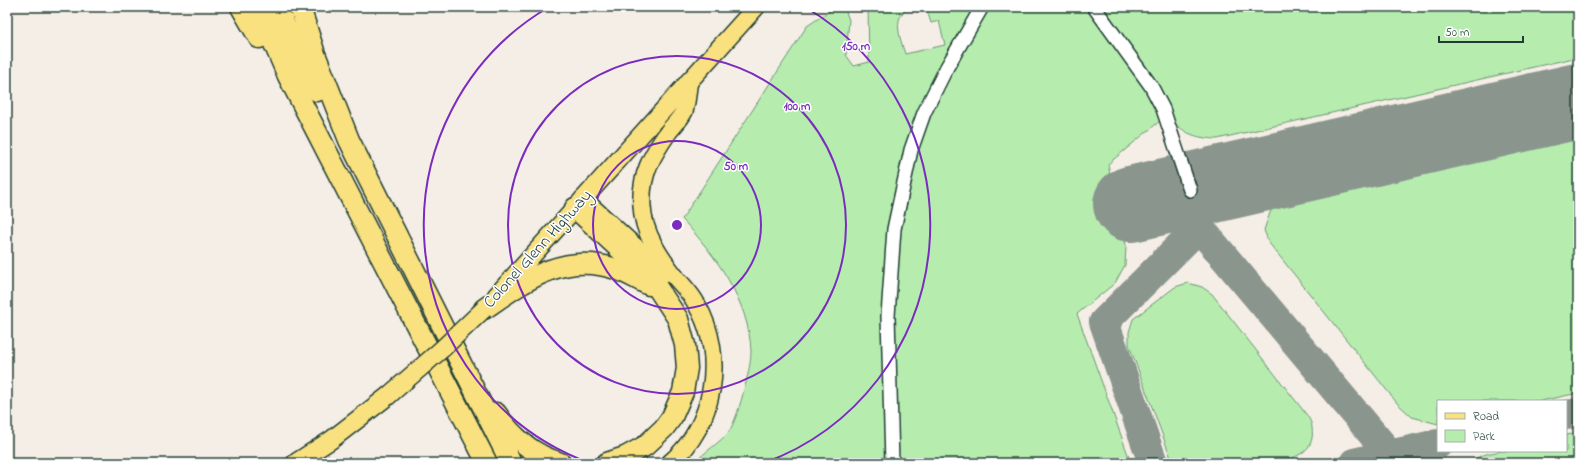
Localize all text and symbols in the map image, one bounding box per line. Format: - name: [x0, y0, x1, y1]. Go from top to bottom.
- scale bar: [1439, 18, 1523, 44]
- text: 50 m: [1445, 24, 1469, 42]
- text: 150 m: [842, 38, 871, 56]
- text: 100 m: [784, 98, 811, 116]
- text: 50 m: [724, 158, 749, 176]
- street label: Colonel Glenn Highway: [478, 184, 600, 315]
- centre of rings: [670, 218, 684, 232]
- legend: [1437, 400, 1567, 452]
- text: Road: [1473, 408, 1499, 426]
- text: Park: [1473, 428, 1495, 446]

